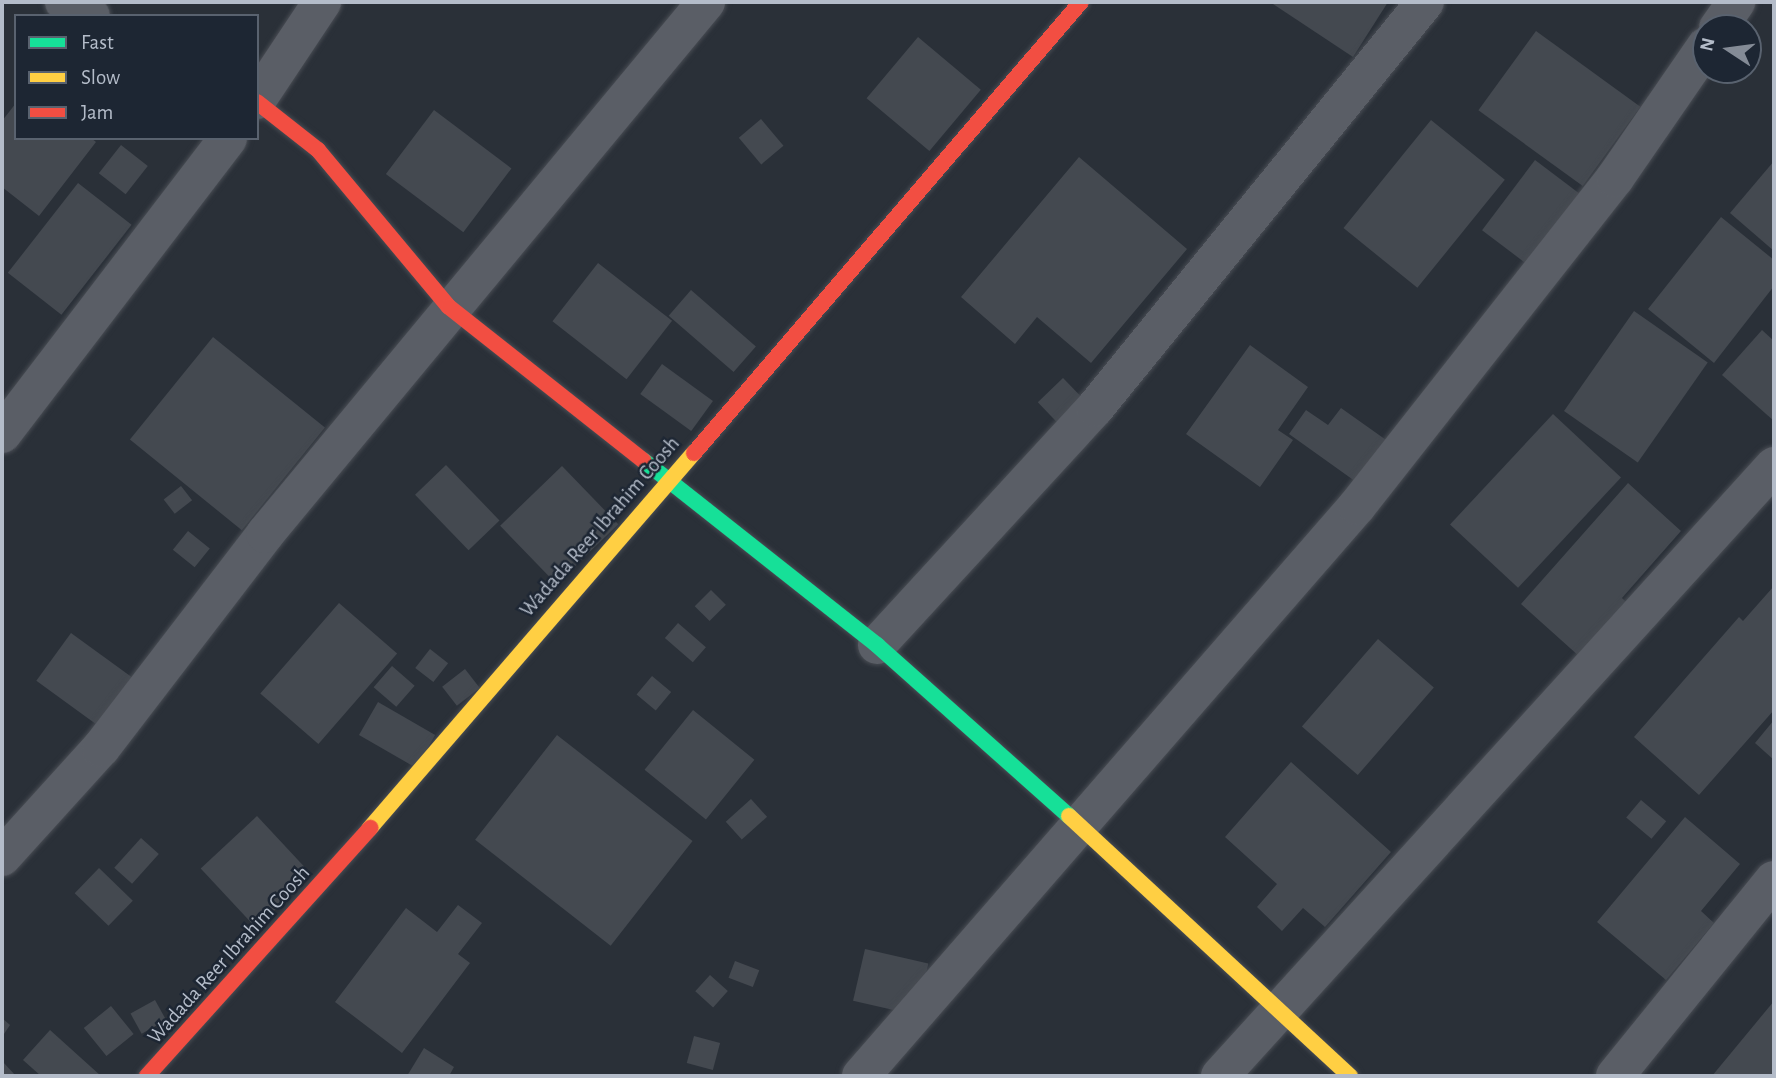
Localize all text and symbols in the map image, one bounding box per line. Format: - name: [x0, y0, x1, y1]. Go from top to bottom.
- legend: [14, 14, 259, 140]
- north arrow: [1692, 14, 1762, 84]
- text: Fast: [81, 32, 114, 53]
- text: N: [1697, 36, 1719, 53]
- text: Slow: [81, 67, 120, 88]
- text: Jam: [81, 102, 113, 123]
- street label: Wadada Reer Ibrahim Coosh: [515, 432, 685, 622]
- street label: Wadada Reer Ibrahim Coosh: [142, 861, 316, 1049]

